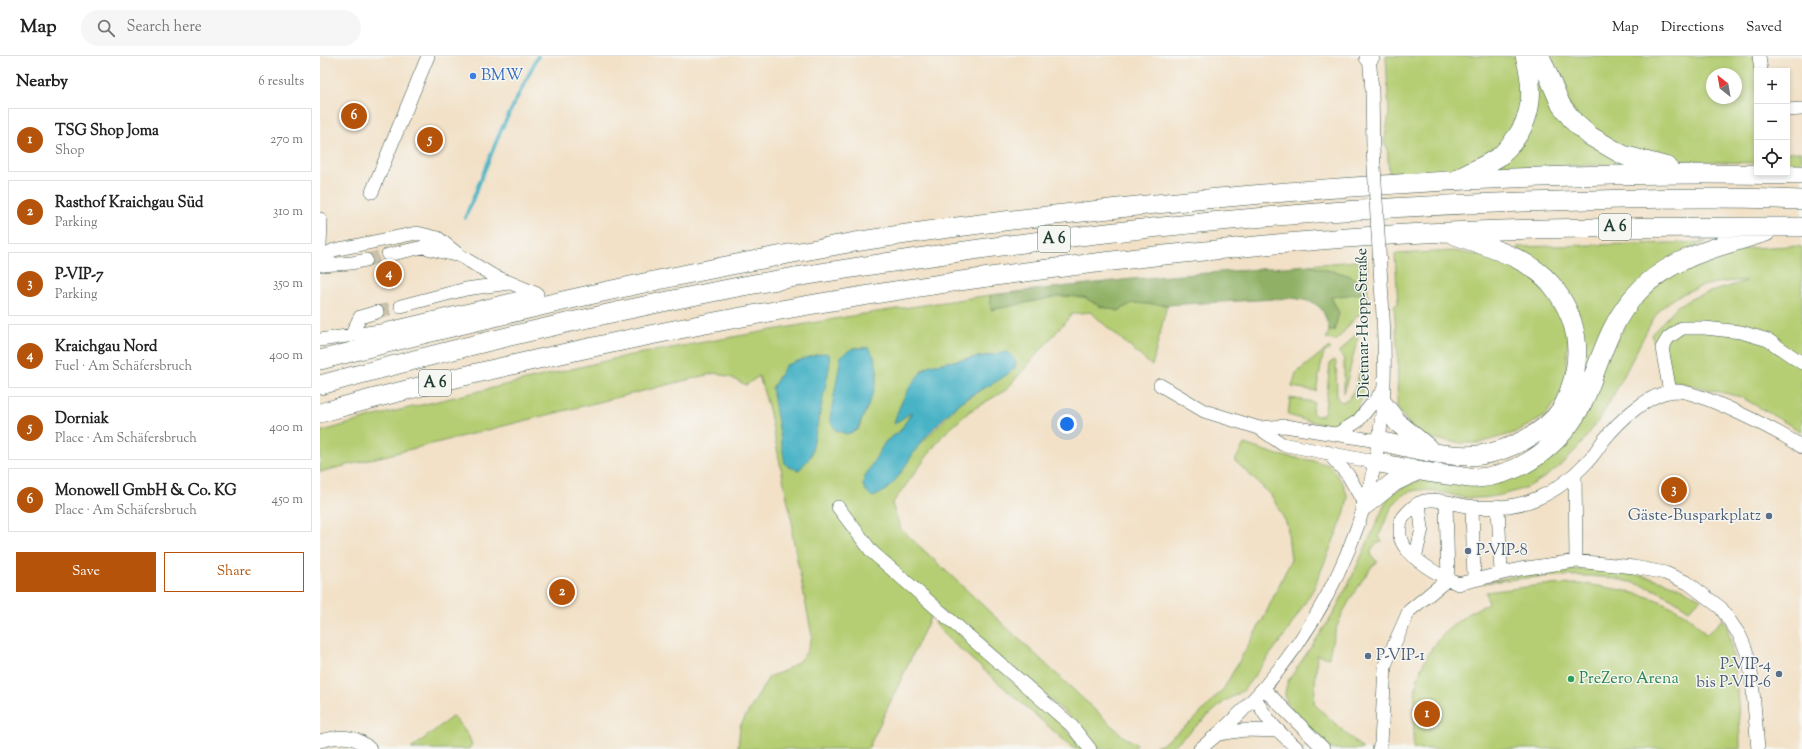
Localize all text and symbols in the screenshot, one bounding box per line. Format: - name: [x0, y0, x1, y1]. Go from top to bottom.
- search box: [81, 10, 361, 46]
- text: Map: [20, 14, 57, 41]
- icon: search: [95, 17, 117, 39]
- text: Search here: [127, 17, 202, 38]
- text: Map: [1612, 18, 1639, 38]
- text: Directions: [1661, 18, 1724, 38]
- text: Saved: [1746, 18, 1782, 38]
- place label: BMW: [481, 65, 524, 88]
- north arrow: [1706, 68, 1742, 104]
- map controls: [1754, 68, 1790, 176]
- button: +: [1754, 68, 1790, 104]
- text: Nearby: [16, 70, 68, 94]
- marker: BMW: [468, 71, 478, 81]
- text: 6 results: [258, 73, 304, 91]
- pin: 6: [341, 101, 367, 131]
- button: −: [1754, 104, 1790, 140]
- text: TSG Shop Joma: [55, 121, 159, 142]
- pin: 5: [417, 125, 443, 155]
- text: 1: [28, 131, 32, 149]
- text: 270 m: [270, 131, 303, 149]
- button: locate: [1754, 140, 1790, 176]
- text: Shop: [55, 142, 84, 160]
- text: Rasthof Kraichgau Süd: [55, 193, 204, 214]
- text: 2: [27, 203, 33, 221]
- text: 310 m: [273, 203, 303, 221]
- text: Parking: [55, 214, 97, 232]
- road number: A 6: [1599, 214, 1631, 240]
- road number: A 6: [1038, 226, 1070, 252]
- street label: Dietmar-Hopp-Straße: [1351, 248, 1377, 398]
- pin: 4: [376, 259, 402, 289]
- text: P-VIP-7: [55, 265, 104, 286]
- text: 3: [27, 275, 33, 293]
- text: 350 m: [273, 275, 303, 293]
- text: Parking: [55, 286, 97, 304]
- text: Kraichgau Nord: [55, 337, 158, 358]
- text: 4: [27, 347, 33, 365]
- text: 400 m: [269, 347, 303, 365]
- text: Fuel · Am Schäfersbruch: [55, 358, 192, 376]
- road number: A 6: [419, 370, 451, 396]
- text: Dorniak: [55, 409, 109, 430]
- your location: [1057, 414, 1077, 434]
- text: 5: [28, 419, 32, 437]
- text: 400 m: [269, 419, 303, 437]
- text: Place · Am Schäfersbruch: [55, 430, 197, 448]
- pin: 3: [1661, 475, 1687, 505]
- text: Monowell GmbH & Co. KG: [55, 481, 237, 502]
- text: 6: [27, 491, 33, 509]
- text: 450 m: [272, 491, 303, 509]
- text: Place · Am Schäfersbruch: [55, 502, 197, 520]
- place label: Gäste-Busparkplatz: [1628, 505, 1761, 528]
- marker: Gäste-Busparkplatz: [1764, 511, 1774, 521]
- place label: P-VIP-8: [1476, 540, 1528, 563]
- marker: P-VIP-8: [1463, 546, 1473, 556]
- button: Save: [16, 552, 156, 592]
- button: Share: [164, 552, 304, 592]
- pin: 2: [549, 577, 575, 607]
- place label: P-VIP-1: [1376, 645, 1426, 668]
- marker: P-VIP-1: [1363, 651, 1373, 661]
- place label: P-VIP-4 bis P-VIP-6: [1696, 654, 1771, 695]
- place label: PreZero Arena: [1579, 668, 1679, 691]
- marker: P-VIP-4 bis P-VIP-6: [1774, 669, 1784, 679]
- marker: PreZero Arena: [1566, 674, 1576, 684]
- pin: 1: [1414, 699, 1440, 729]

